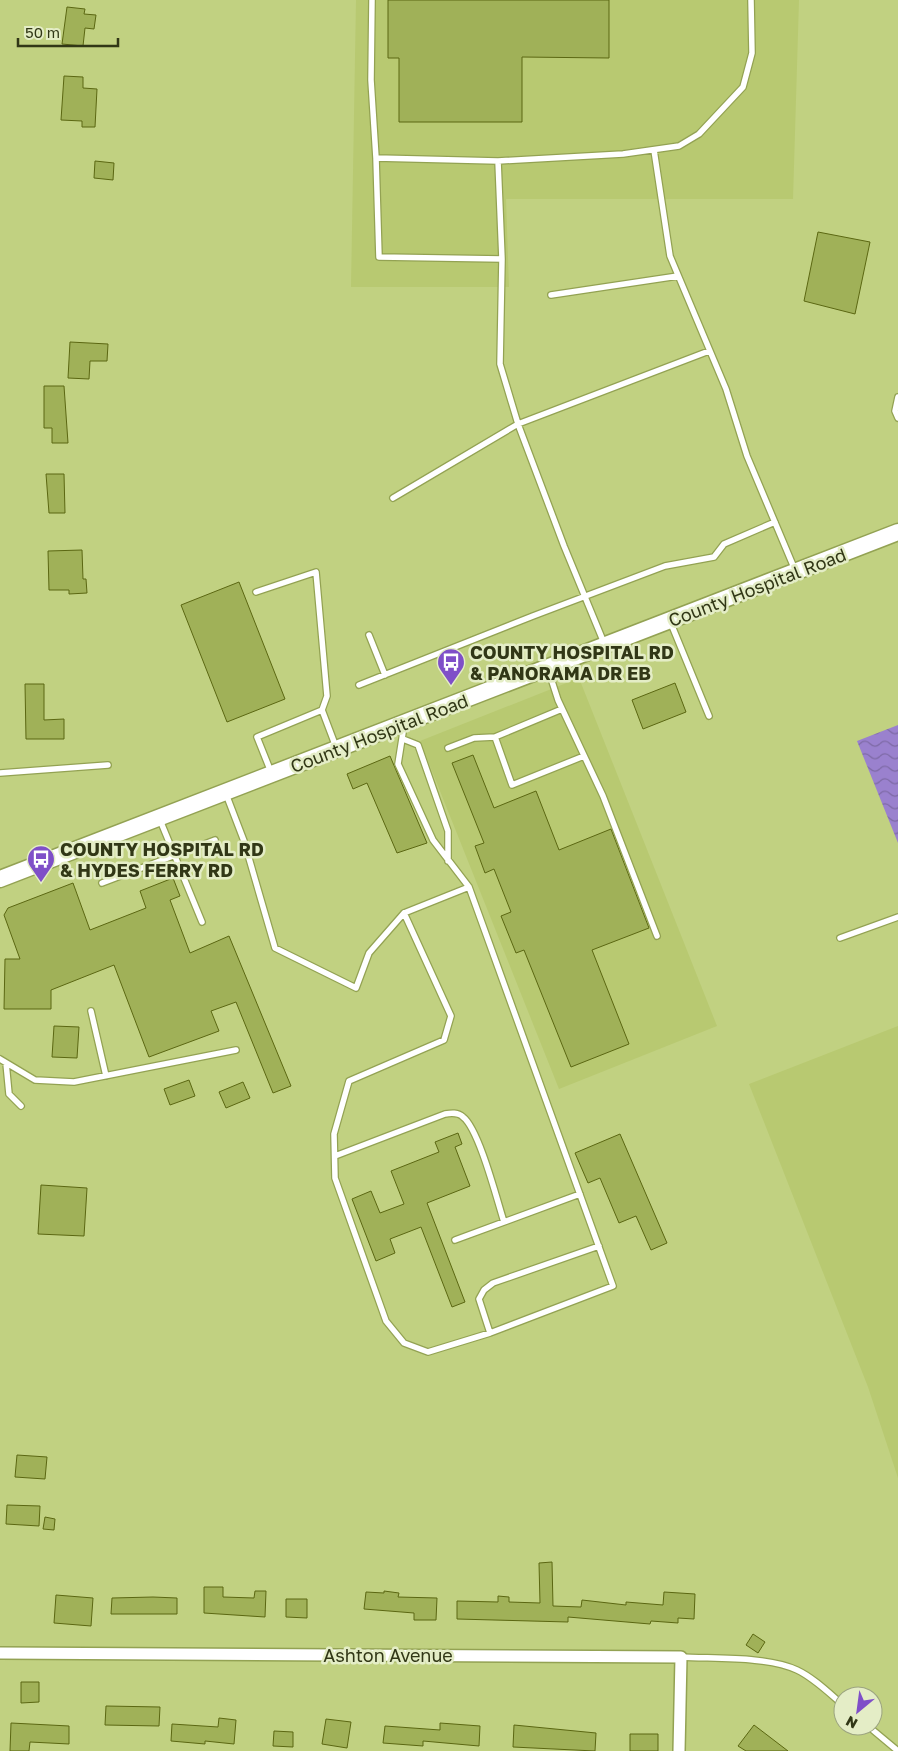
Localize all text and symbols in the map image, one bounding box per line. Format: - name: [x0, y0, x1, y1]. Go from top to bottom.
- scale bar: [18, 15, 118, 47]
- text: 50 m: [25, 23, 60, 41]
- street label: County Hospital Road: [665, 543, 849, 631]
- place label: COUNTY HOSPITAL RD & PANORAMA DR EB: [470, 641, 674, 684]
- bus stop icon: COUNTY HOSPITAL RD & PANORAMA DR EB: [436, 647, 466, 686]
- street label: County Hospital Road: [287, 689, 471, 777]
- place label: COUNTY HOSPITAL RD & HYDES FERRY RD: [60, 838, 264, 881]
- bus stop icon: COUNTY HOSPITAL RD & HYDES FERRY RD: [26, 844, 56, 883]
- street label: Ashton Avenue: [323, 1644, 453, 1666]
- north arrow: [833, 1686, 883, 1736]
- text: N: [843, 1713, 860, 1733]

